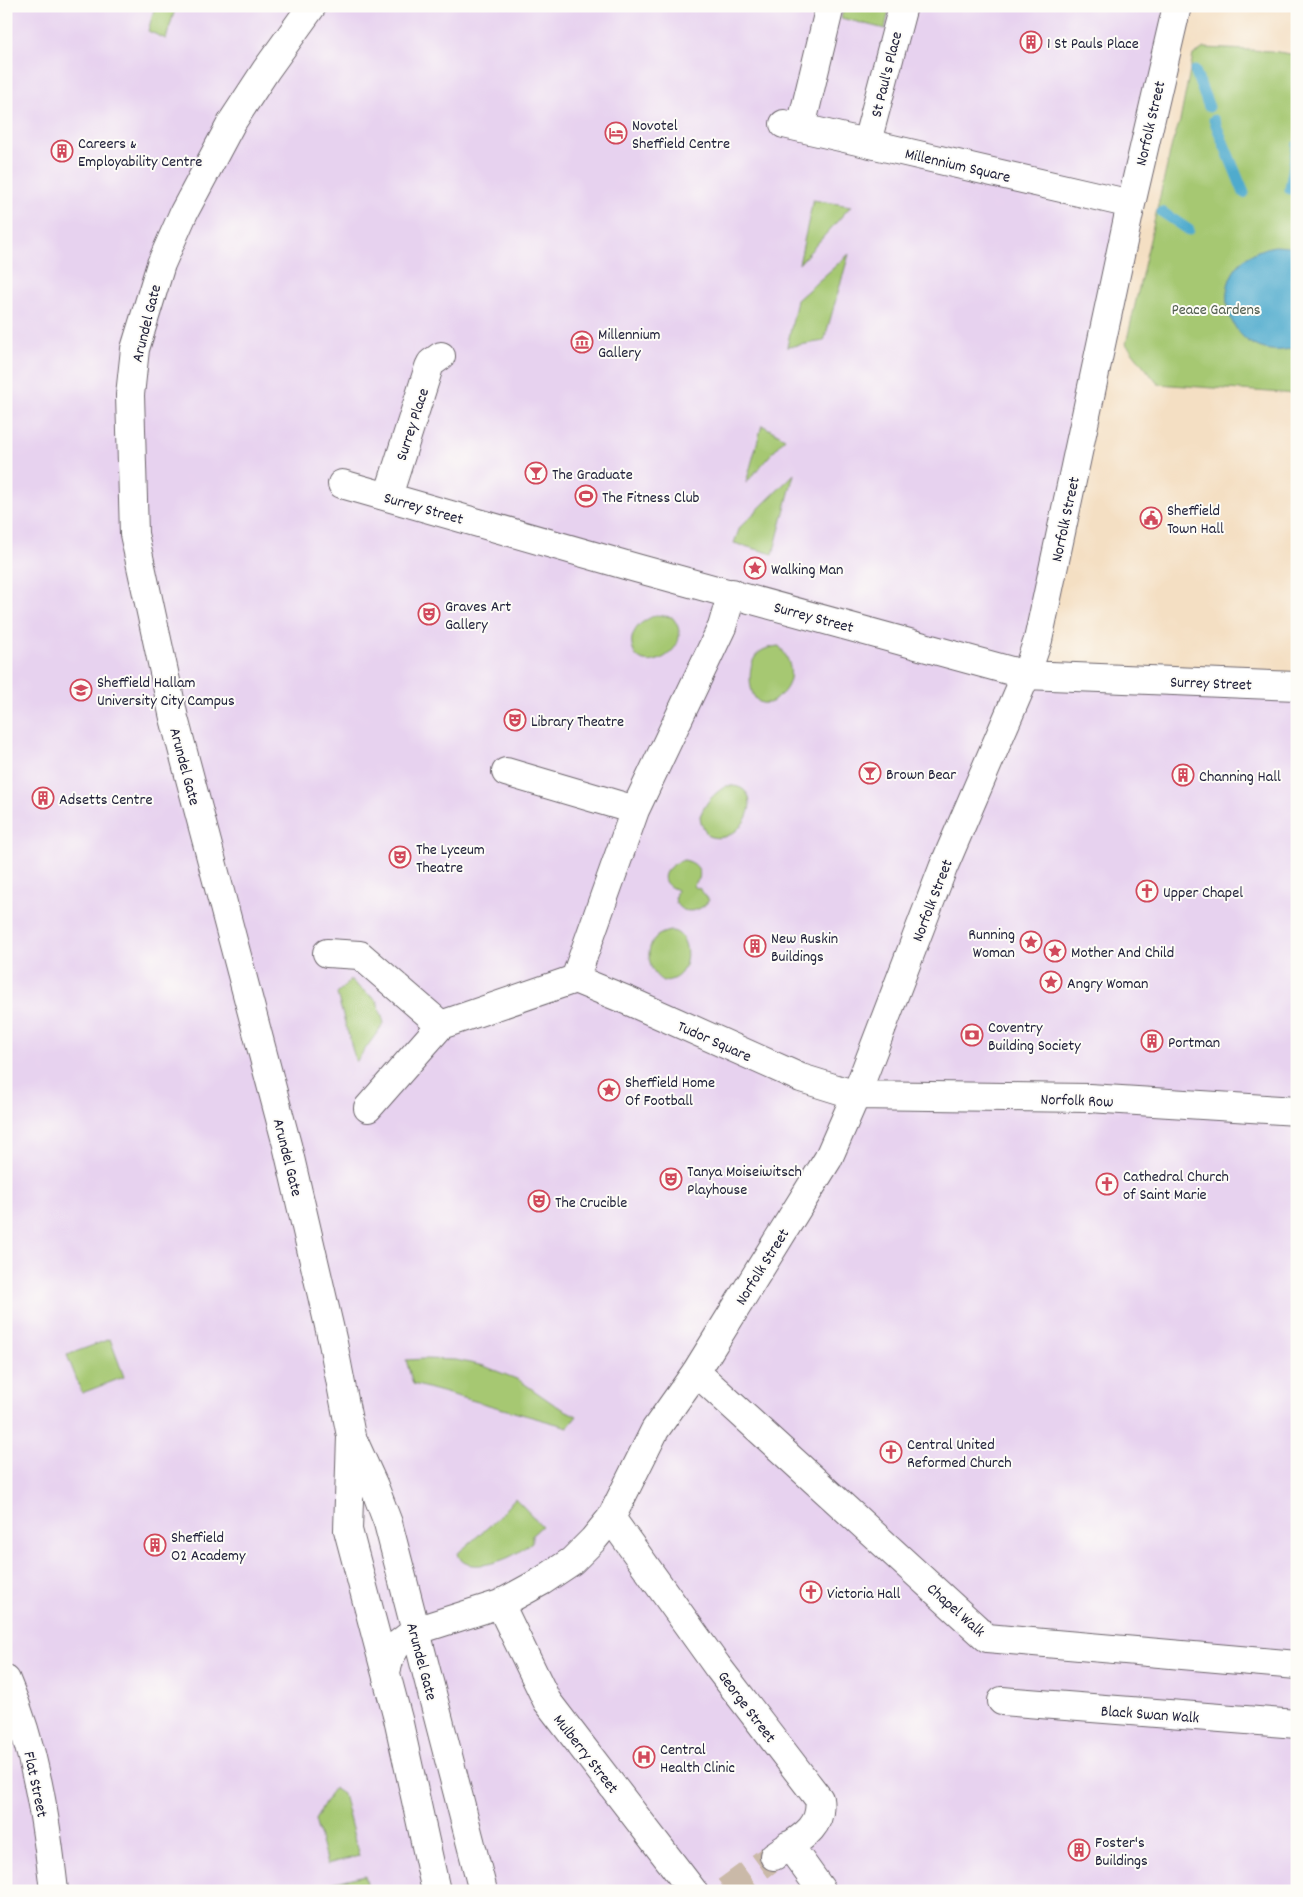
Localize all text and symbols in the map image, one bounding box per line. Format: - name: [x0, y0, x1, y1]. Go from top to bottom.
- street label: St Paul's Place: [866, 29, 909, 120]
- building icon: 1 St Pauls Place: [1019, 30, 1043, 54]
- place label: 1 St Pauls Place: [1047, 33, 1139, 56]
- street label: Norfolk Street: [1130, 79, 1172, 168]
- place label: Novotel Sheffield Centre: [632, 115, 730, 156]
- hotel icon: Novotel Sheffield Centre: [604, 121, 628, 145]
- place label: Careers & Employability Centre: [78, 133, 202, 174]
- building icon: Careers & Employability Centre: [50, 139, 74, 163]
- street label: Millennium Square: [902, 143, 1013, 190]
- street label: Arundel Gate: [127, 282, 168, 365]
- park label: Peace Gardens: [1171, 299, 1261, 322]
- place label: Millennium Gallery: [598, 324, 661, 365]
- museum icon: Millennium Gallery: [570, 330, 594, 354]
- street label: Surrey Place: [391, 386, 436, 464]
- bar icon: The Graduate: [524, 461, 548, 485]
- place label: The Graduate: [552, 464, 633, 487]
- street label: Norfolk Street: [1046, 475, 1087, 564]
- sports icon: The Fitness Club: [574, 484, 598, 508]
- street label: Surrey Street: [381, 487, 466, 532]
- place label: The Fitness Club: [602, 487, 700, 510]
- place label: Sheffield Town Hall: [1167, 500, 1224, 541]
- public building icon: Sheffield Town Hall: [1139, 506, 1163, 530]
- place icon: Walking Man: [743, 556, 767, 580]
- place label: Walking Man: [771, 559, 843, 582]
- place label: Graves Art Gallery: [445, 596, 511, 637]
- street label: Surrey Street: [771, 597, 856, 640]
- theatre icon: Graves Art Gallery: [417, 602, 441, 626]
- place label: Sheffield Hallam University City Campus: [97, 672, 235, 713]
- street label: Surrey Street: [1170, 672, 1252, 697]
- school or university icon: Sheffield Hallam University City Campus: [69, 678, 93, 702]
- theatre icon: Library Theatre: [503, 708, 527, 732]
- place label: Library Theatre: [531, 711, 624, 734]
- street label: Arundel Gate: [162, 725, 205, 808]
- bar icon: Brown Bear: [858, 761, 882, 785]
- building icon: Channing Hall: [1171, 763, 1195, 787]
- place label: Brown Bear: [886, 764, 956, 787]
- place label: Channing Hall: [1199, 766, 1281, 789]
- building icon: Adsetts Centre: [31, 786, 55, 810]
- place label: Adsetts Centre: [59, 789, 152, 812]
- place label: The Lyceum Theatre: [416, 839, 485, 880]
- theatre icon: The Lyceum Theatre: [388, 845, 412, 869]
- street label: Norfolk Street: [907, 856, 960, 945]
- church icon: Upper Chapel: [1135, 879, 1159, 903]
- place label: Upper Chapel: [1163, 882, 1243, 905]
- place label: Running Woman: [968, 924, 1015, 965]
- place label: New Ruskin Buildings: [771, 928, 838, 969]
- place icon: Running Woman: [1019, 930, 1043, 954]
- building icon: New Ruskin Buildings: [743, 934, 767, 958]
- place icon: Mother And Child: [1043, 939, 1067, 963]
- place label: Mother And Child: [1071, 942, 1174, 965]
- place icon: Angry Woman: [1039, 970, 1063, 994]
- place label: Angry Woman: [1067, 973, 1148, 996]
- street label: Tudor Square: [673, 1016, 755, 1069]
- place label: Coventry Building Society: [988, 1017, 1081, 1058]
- bank icon: Coventry Building Society: [960, 1023, 984, 1047]
- building icon: Portman: [1140, 1029, 1164, 1053]
- place label: Portman: [1168, 1032, 1220, 1055]
- place label: Sheffield Home Of Football: [625, 1072, 715, 1113]
- place icon: Sheffield Home Of Football: [597, 1078, 621, 1102]
- street label: Norfolk Row: [1040, 1089, 1114, 1114]
- street label: Arundel Gate: [266, 1116, 307, 1199]
- place label: Tanya Moiseiwitsch Playhouse: [687, 1161, 802, 1202]
- place label: Cathedral Church of Saint Marie: [1123, 1166, 1229, 1207]
- theatre icon: Tanya Moiseiwitsch Playhouse: [659, 1167, 683, 1191]
- church icon: Cathedral Church of Saint Marie: [1095, 1172, 1119, 1196]
- theatre icon: The Crucible: [527, 1189, 551, 1213]
- place label: The Crucible: [555, 1192, 627, 1215]
- street label: Norfolk Street: [730, 1224, 796, 1310]
- place label: Central United Reformed Church: [907, 1434, 1012, 1475]
- church icon: Central United Reformed Church: [879, 1440, 903, 1464]
- place label: Sheffield O2 Academy: [171, 1527, 246, 1568]
- building icon: Sheffield O2 Academy: [143, 1533, 167, 1557]
- street label: Chapel Walk: [921, 1578, 990, 1643]
- church icon: Victoria Hall: [799, 1580, 823, 1604]
- place label: Victoria Hall: [827, 1583, 901, 1606]
- street label: Arundel Gate: [399, 1620, 442, 1703]
- street label: George Street: [711, 1667, 781, 1748]
- street label: Black Swan Walk: [1100, 1701, 1200, 1730]
- street label: Mulberry Street: [547, 1710, 623, 1799]
- place label: Central Health Clinic: [660, 1739, 735, 1780]
- hospital icon: Central Health Clinic: [632, 1745, 656, 1769]
- street label: Flat Street: [16, 1749, 53, 1820]
- place label: Foster's Buildings: [1095, 1832, 1148, 1873]
- building icon: Foster's Buildings: [1067, 1838, 1091, 1862]

